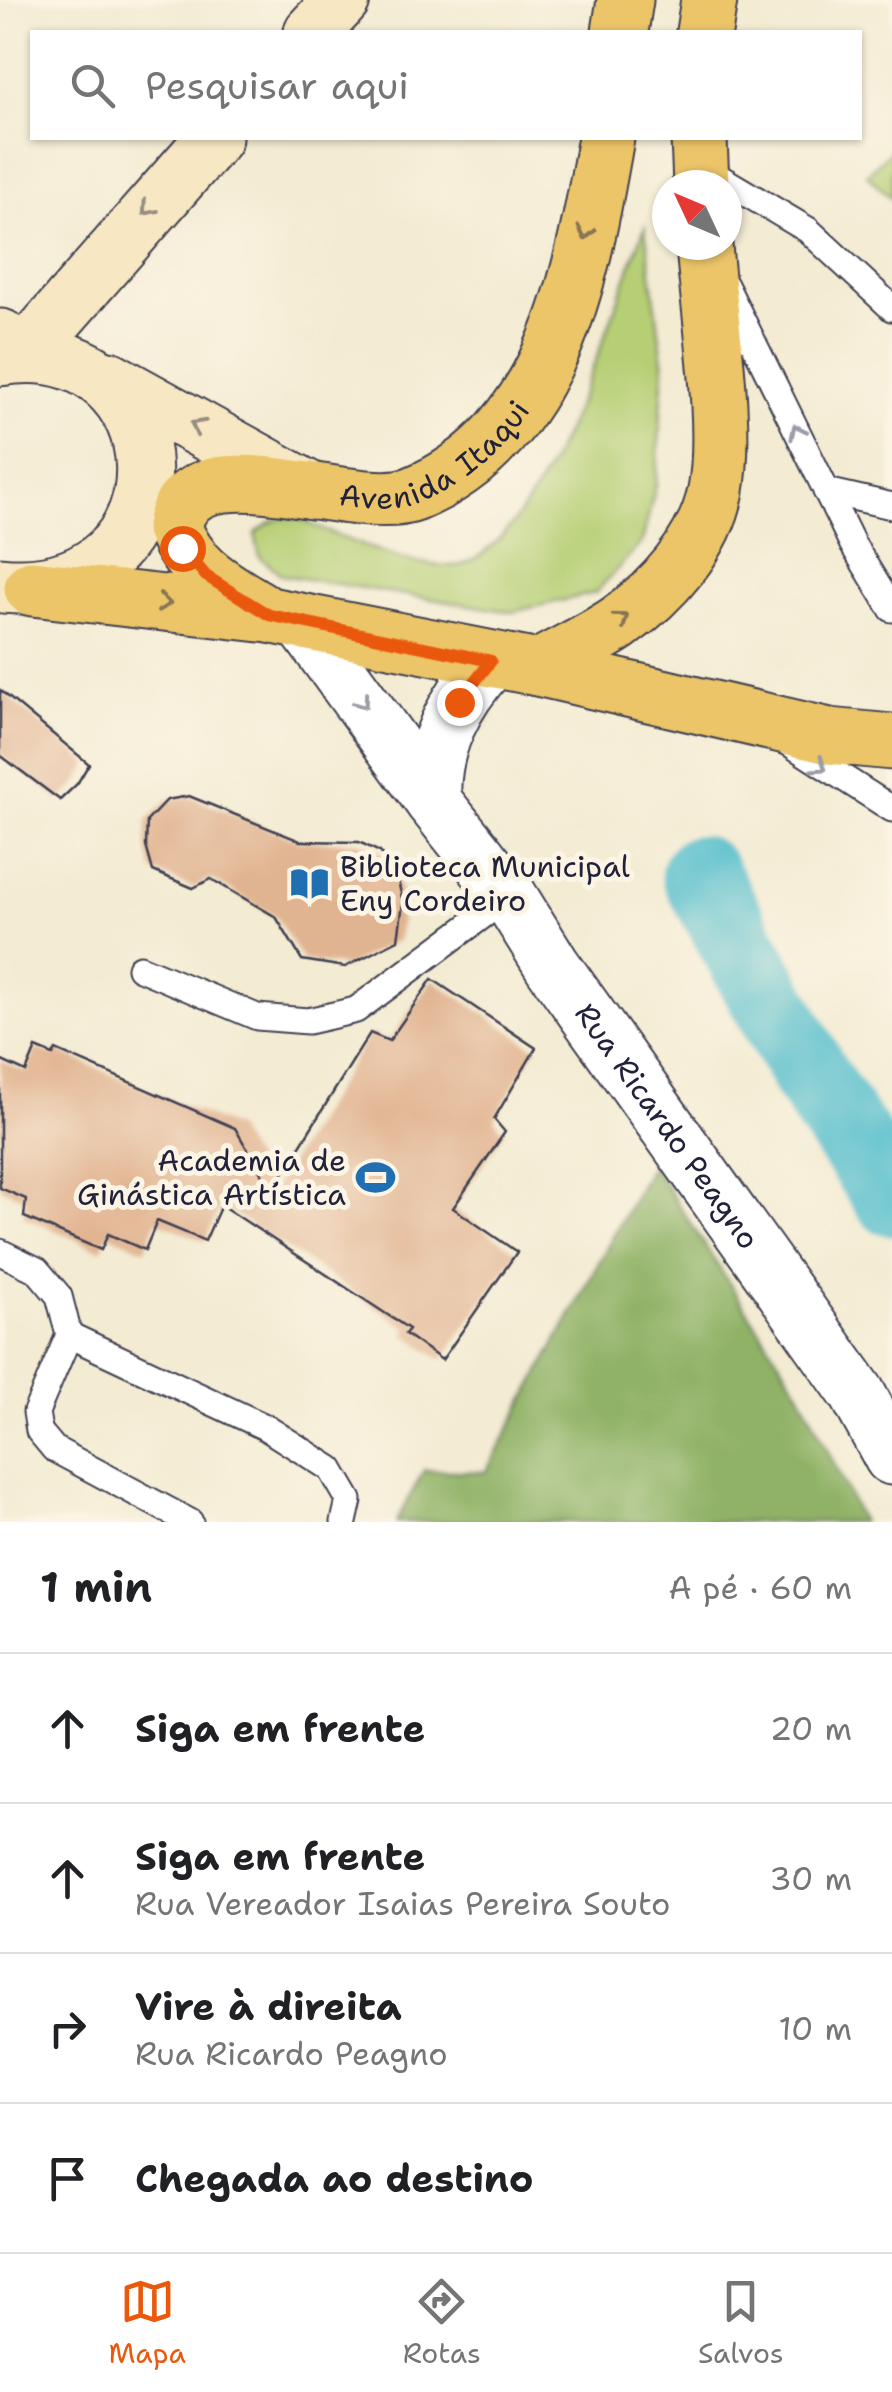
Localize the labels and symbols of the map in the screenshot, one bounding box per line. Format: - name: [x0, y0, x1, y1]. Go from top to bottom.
- north arrow: [652, 170, 742, 260]
- one-way arrow: [142, 198, 160, 216]
- one-way arrow: [577, 224, 598, 241]
- street label: Avenida Itaqui: [337, 392, 539, 519]
- one-way arrow: [189, 419, 207, 439]
- one-way arrow: [789, 423, 809, 441]
- route start: [160, 526, 206, 572]
- one-way arrow: [156, 592, 172, 613]
- one-way arrow: [611, 613, 629, 631]
- route end: [437, 680, 483, 726]
- one-way arrow: [351, 691, 368, 709]
- one-way arrow: [809, 754, 827, 773]
- place label: Biblioteca Municipal Eny Cordeiro: [340, 846, 630, 921]
- library icon: Biblioteca Municipal Eny Cordeiro: [289, 863, 331, 905]
- street label: Rua Ricardo Peagno: [566, 995, 769, 1257]
- place label: Academia de Ginástica Artística: [77, 1140, 346, 1215]
- sports icon: Academia de Ginástica Artística: [355, 1157, 397, 1199]

